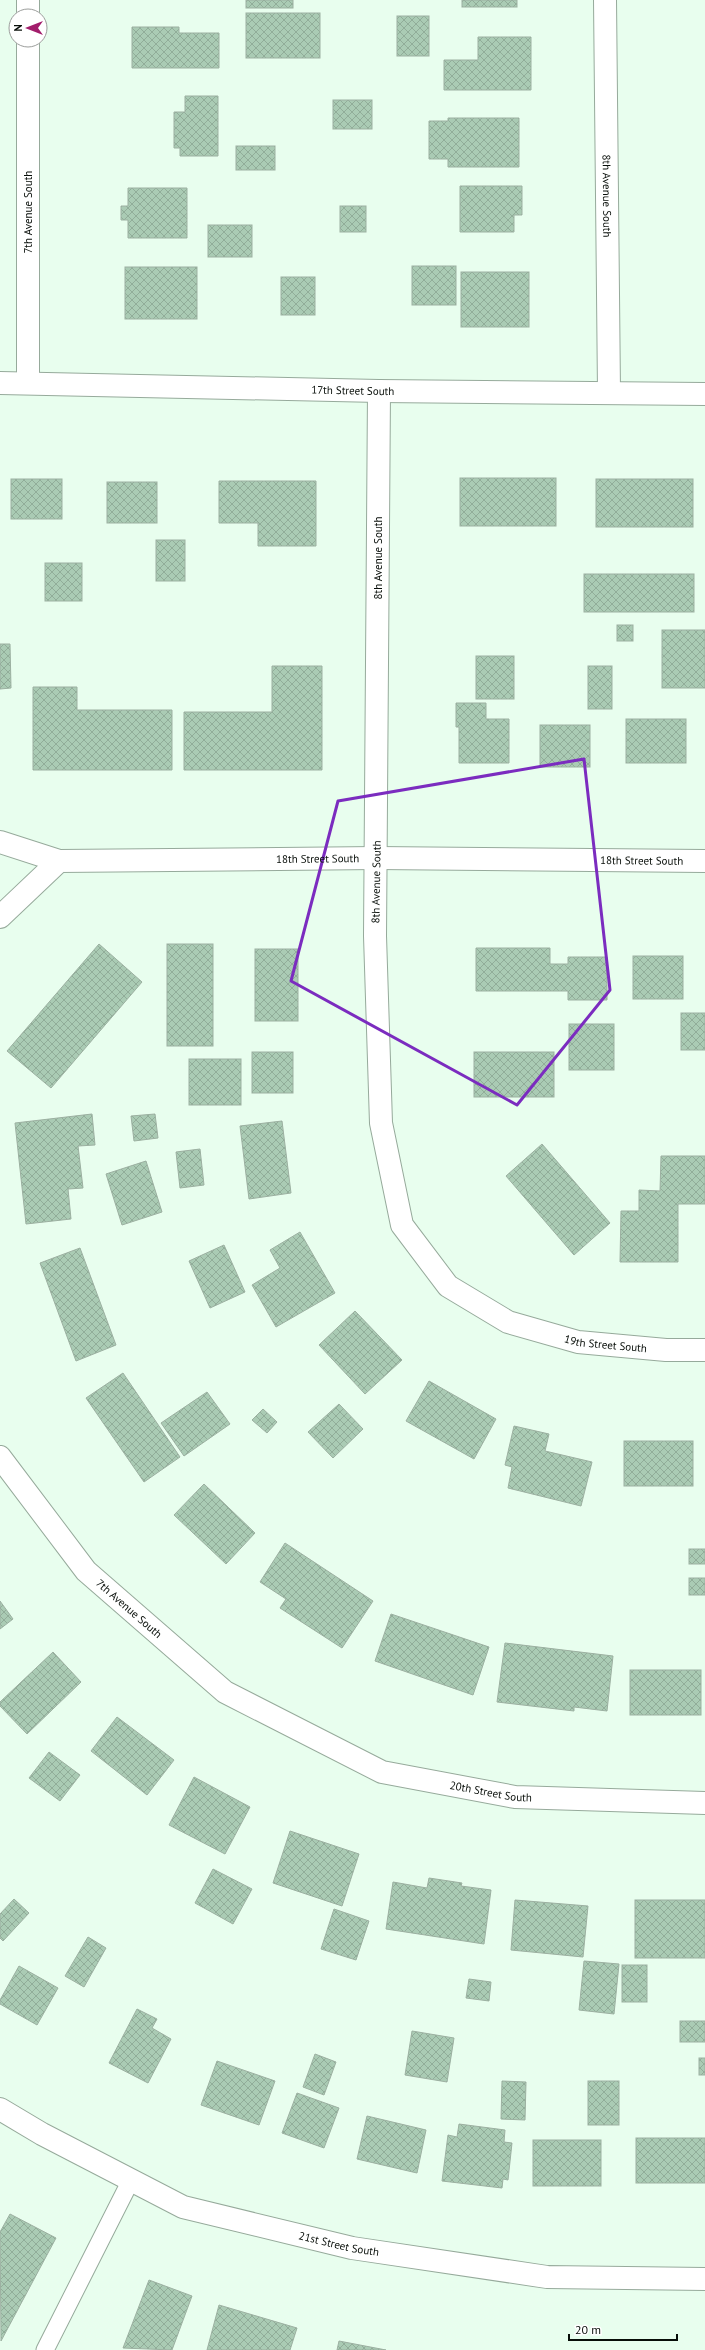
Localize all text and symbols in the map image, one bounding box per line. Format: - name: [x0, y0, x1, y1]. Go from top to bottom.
- north arrow: [8, 8, 48, 48]
- text: N: [11, 24, 25, 32]
- street label: 8th Avenue South: [600, 154, 614, 238]
- street label: 7th Avenue South: [21, 171, 35, 253]
- street label: 17th Street South: [311, 383, 394, 398]
- street label: 8th Avenue South: [371, 516, 385, 600]
- street label: 8th Avenue South: [368, 840, 384, 924]
- street label: 18th Street South: [276, 851, 359, 866]
- street label: 18th Street South: [600, 853, 683, 868]
- street label: 19th Street South: [563, 1331, 648, 1355]
- street label: 7th Avenue South: [93, 1576, 165, 1641]
- street label: 20th Street South: [449, 1778, 532, 1805]
- street label: 21st Street South: [297, 2228, 380, 2259]
- scale bar: [569, 2316, 677, 2342]
- text: 20 m: [575, 2322, 601, 2337]

